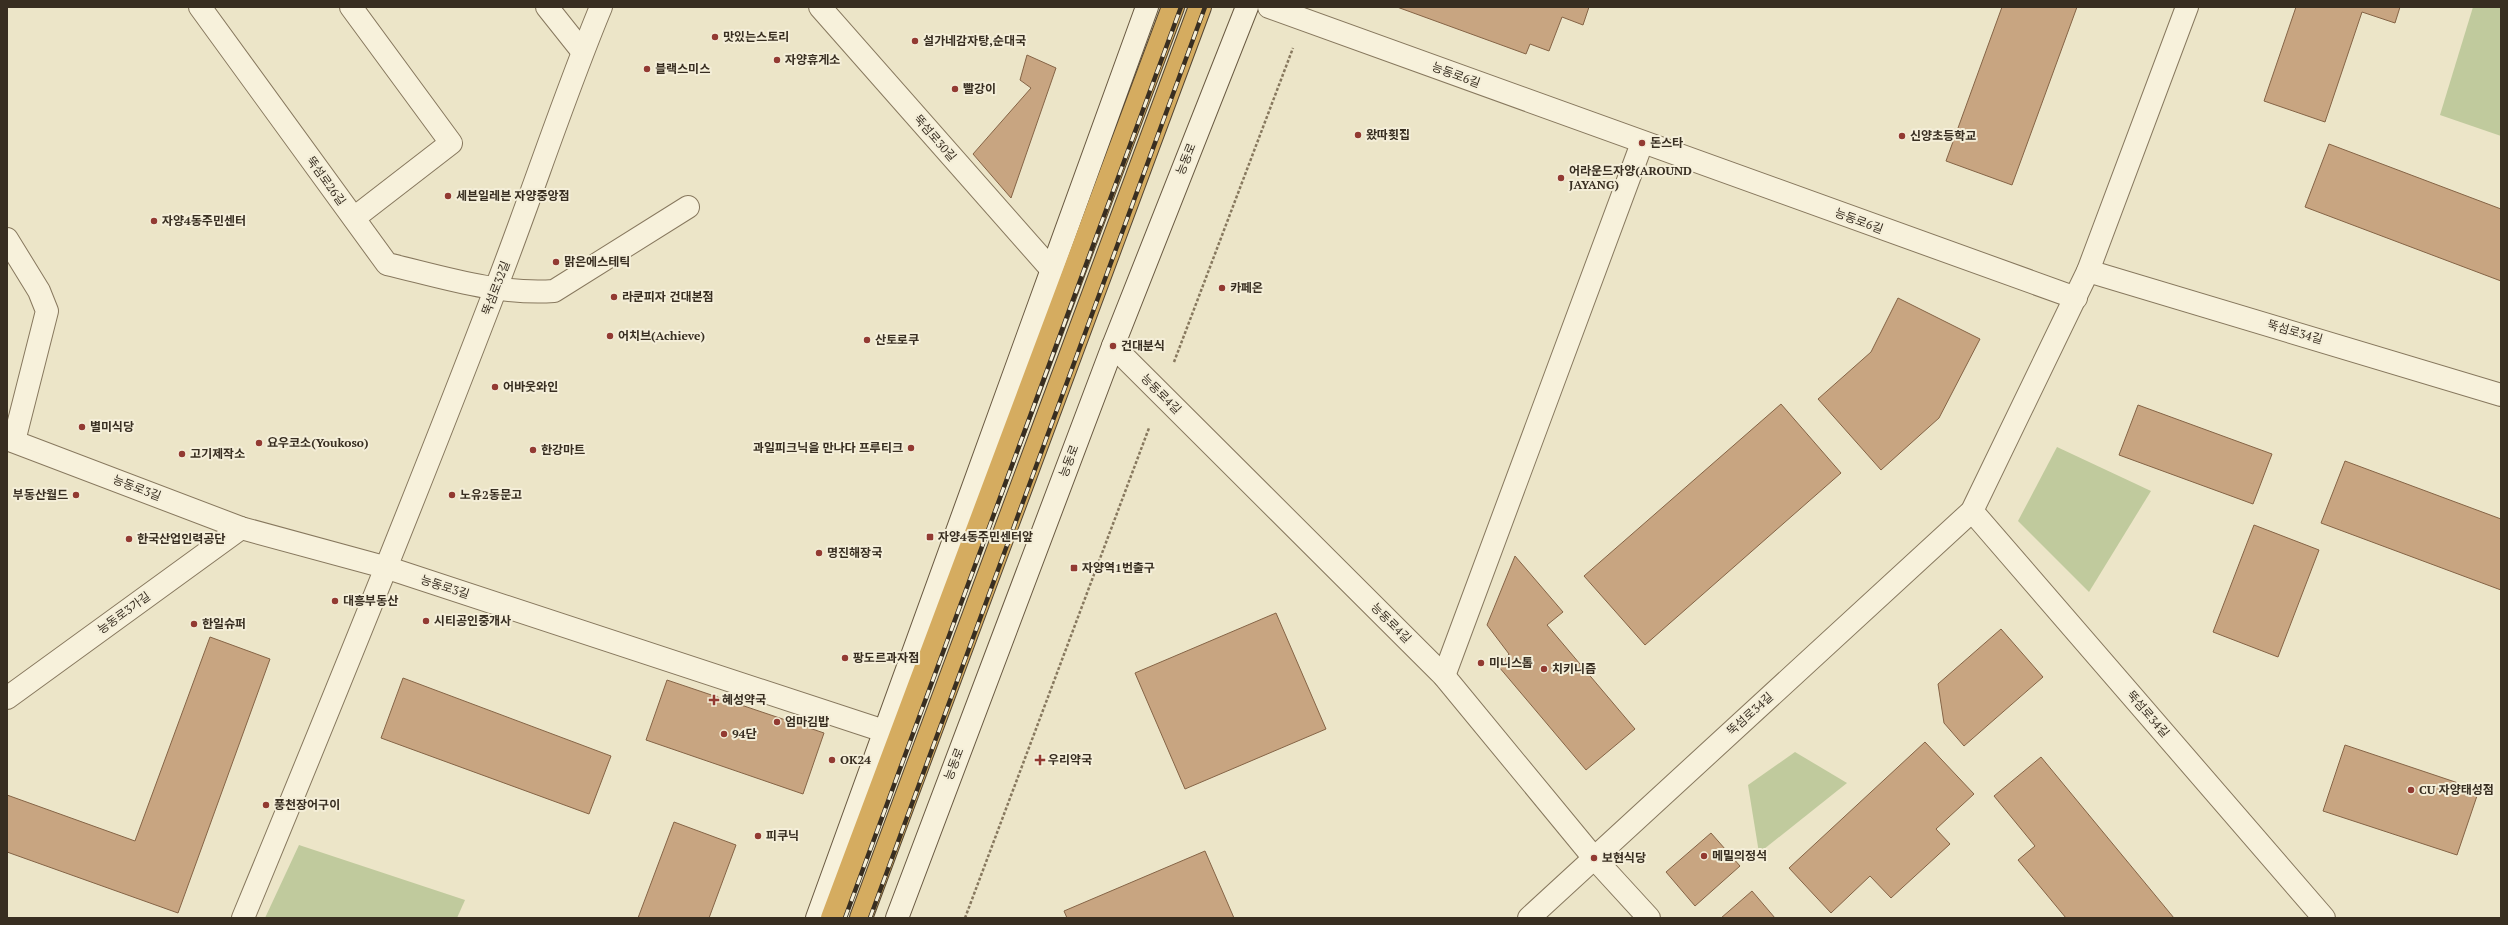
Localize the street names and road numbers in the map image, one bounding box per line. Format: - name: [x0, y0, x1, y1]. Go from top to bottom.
- street label: 능동로6길: [1430, 59, 1482, 90]
- street label: 뚝섬로30길: [911, 111, 960, 164]
- street label: 능동로: [1172, 141, 1199, 177]
- street label: 뚝섬로26길: [304, 153, 349, 208]
- street label: 능동로6길: [1833, 205, 1885, 236]
- street label: 뚝섬로32길: [478, 259, 513, 317]
- street label: 뚝섬로34길: [2266, 316, 2325, 347]
- street label: 능동로4길: [1138, 370, 1185, 417]
- street label: 능동로: [1056, 443, 1081, 479]
- street label: 능동로3길: [111, 471, 163, 504]
- street label: 능동로3길: [419, 572, 472, 601]
- street label: 능동로3가길: [94, 588, 153, 637]
- street label: 능동로4길: [1368, 599, 1415, 646]
- street label: 뚝섬로34길: [2124, 687, 2173, 740]
- street label: 뚝섬로34길: [1723, 689, 1776, 738]
- street label: 능동로: [941, 746, 966, 782]

